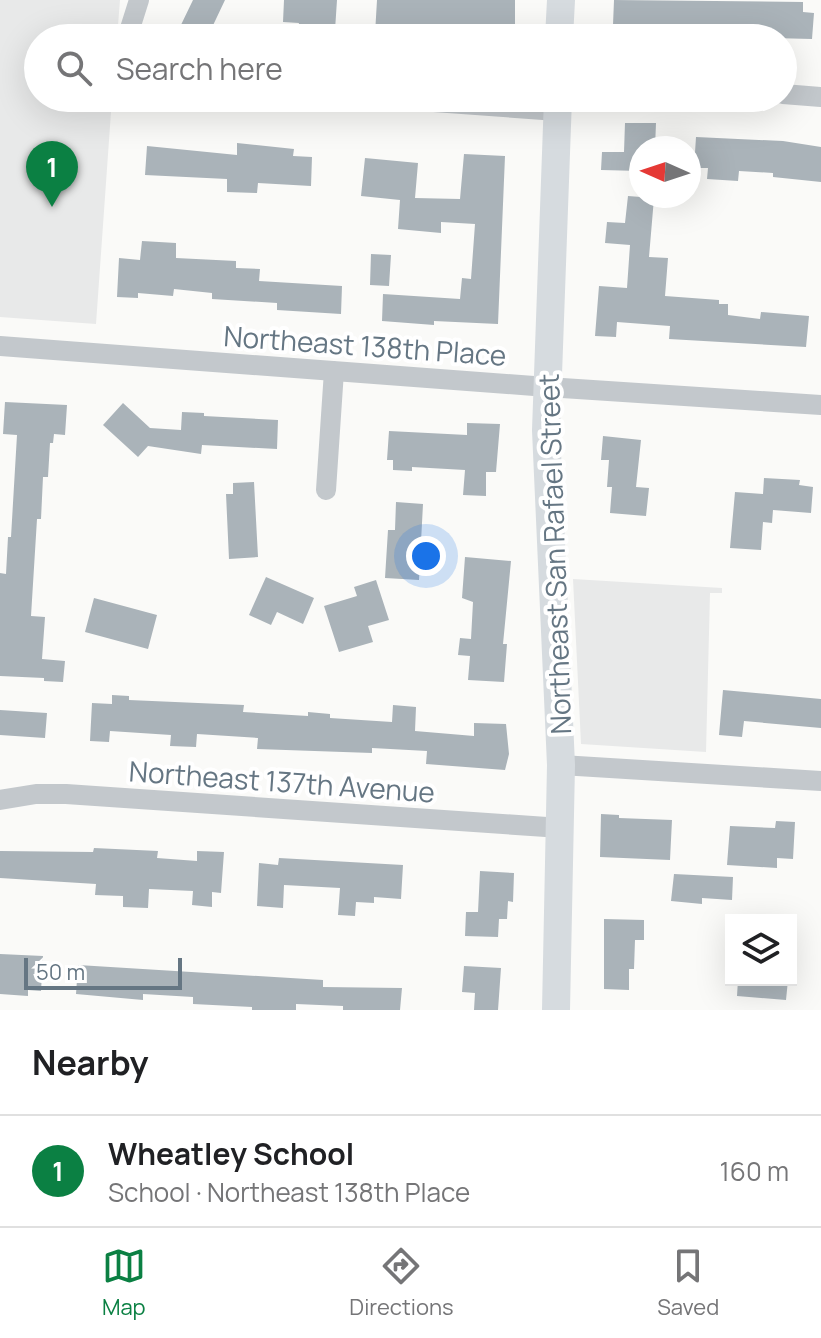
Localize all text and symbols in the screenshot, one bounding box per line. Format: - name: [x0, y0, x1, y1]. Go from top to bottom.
- search box: [24, 24, 797, 112]
- icon: search: [52, 46, 96, 90]
- text: Search here: [116, 48, 283, 89]
- north arrow: [629, 136, 701, 208]
- pin: 1: [26, 141, 78, 207]
- street label: Northeast 138th Place: [222, 316, 508, 374]
- street label: Northeast San Rafael Street: [529, 373, 579, 735]
- your location: [406, 536, 446, 576]
- street label: Northeast 137th Avenue: [128, 751, 436, 811]
- map controls: [725, 914, 797, 986]
- button: layers: [725, 914, 797, 986]
- scale bar: [24, 954, 182, 990]
- text: 50 m: [36, 957, 85, 987]
- text: Nearby: [32, 1039, 148, 1085]
- text: Wheatley School: [108, 1133, 354, 1174]
- text: 1: [52, 1153, 64, 1189]
- text: 160 m: [720, 1153, 789, 1189]
- text: School · Northeast 138th Place: [108, 1174, 470, 1210]
- tab: Map: [102, 1244, 146, 1322]
- tab: Directions: [349, 1244, 454, 1322]
- tab: Saved: [657, 1244, 719, 1322]

